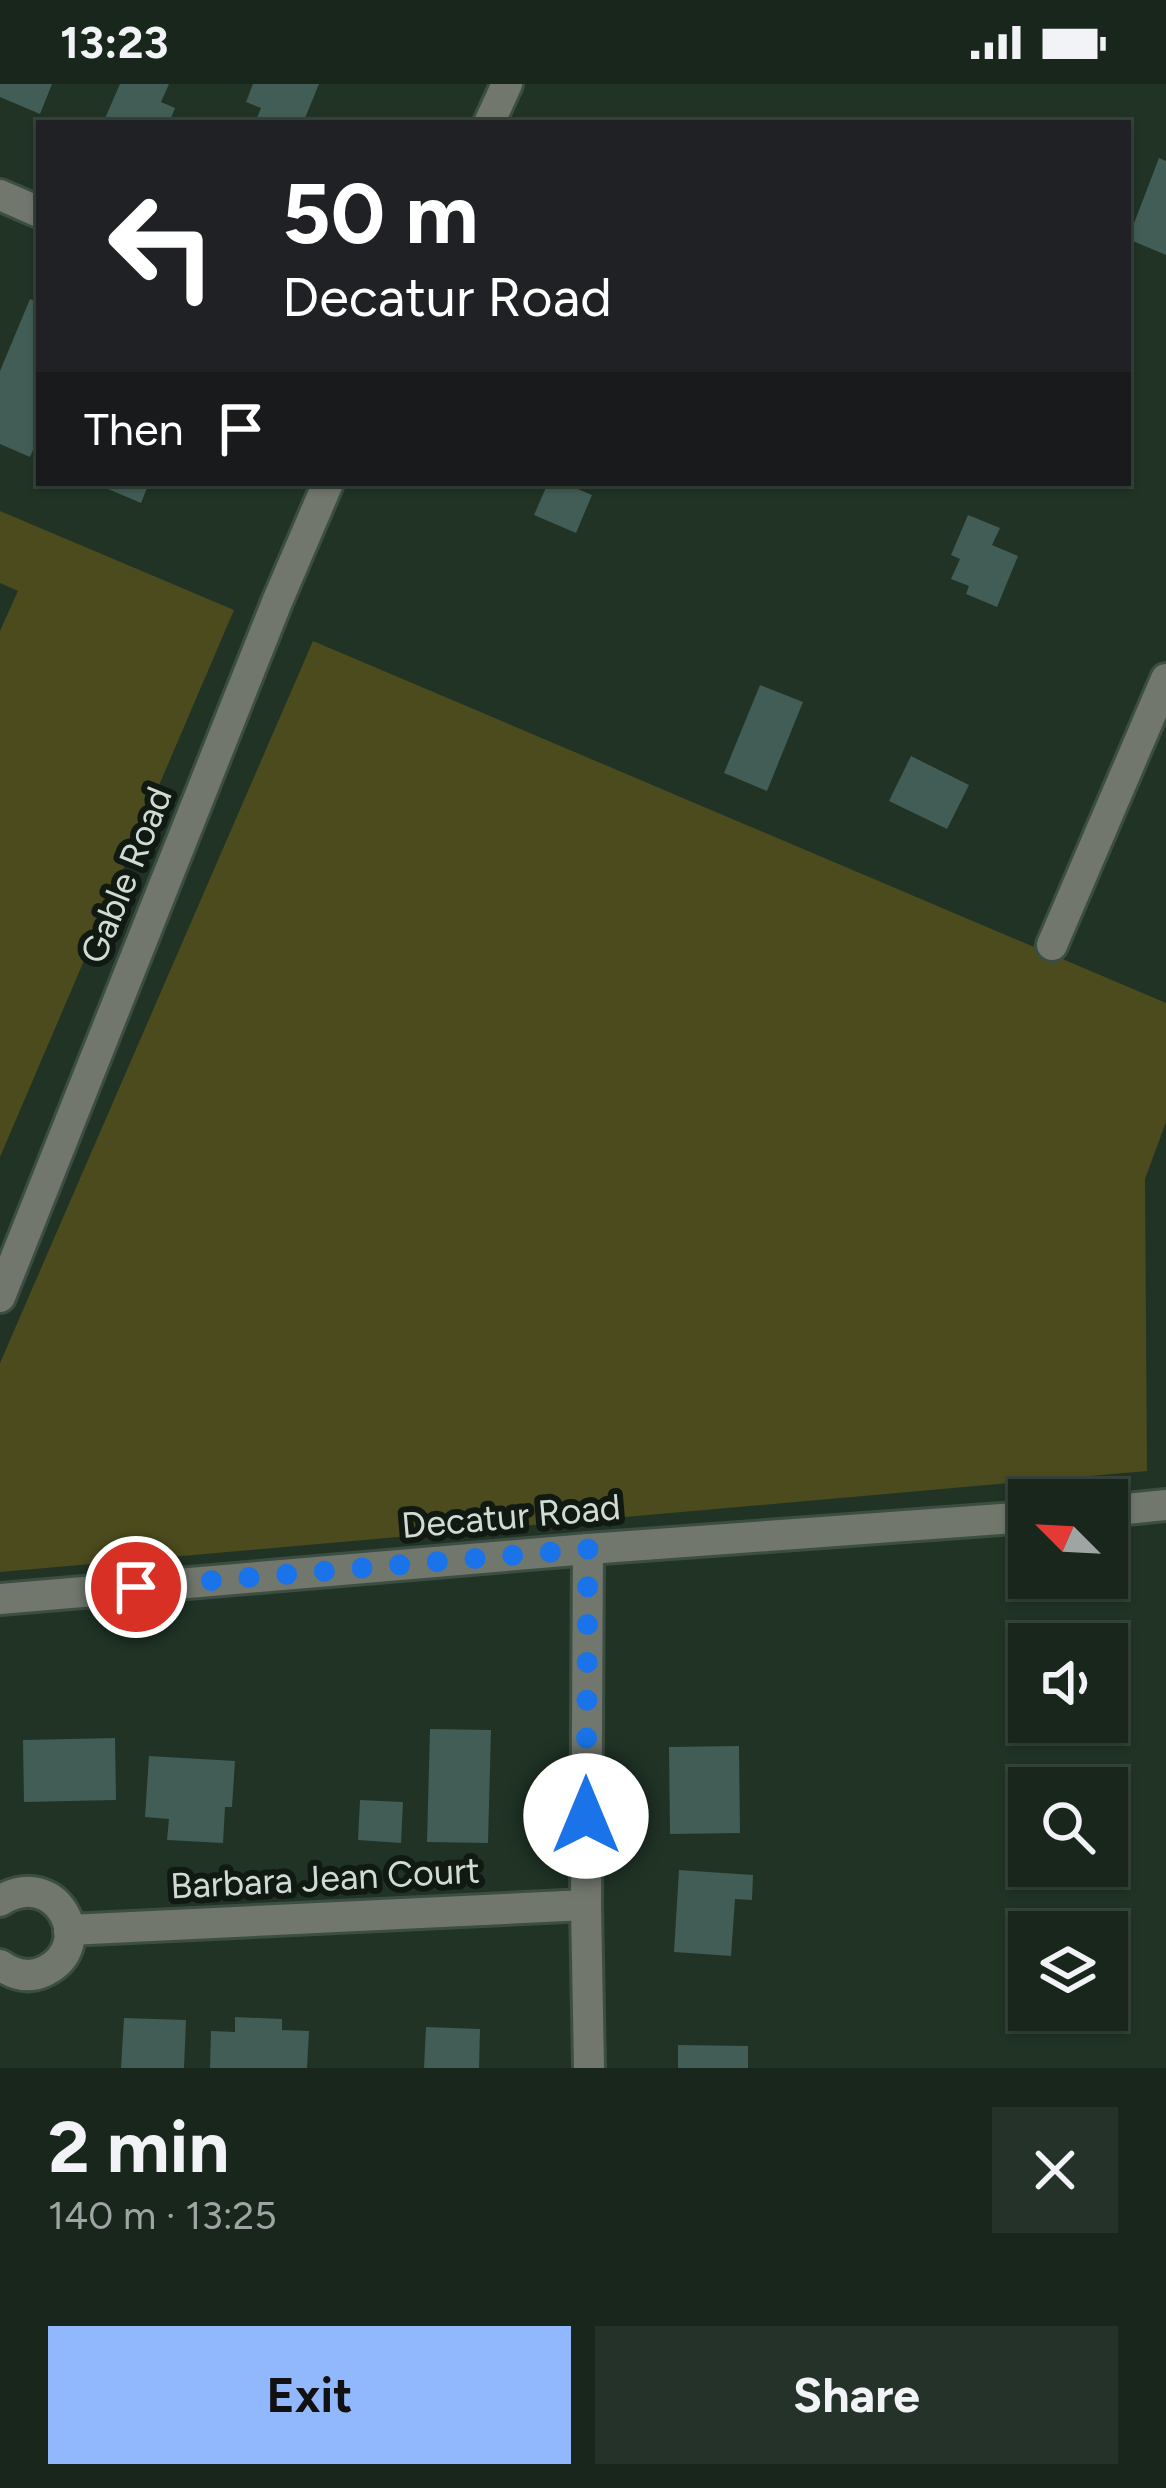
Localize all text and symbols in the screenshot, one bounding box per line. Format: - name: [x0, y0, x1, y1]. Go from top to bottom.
- text: 13:23: [60, 15, 169, 69]
- text: 50 m: [282, 163, 478, 264]
- icon: left: [84, 168, 240, 324]
- text: Decatur Road: [282, 265, 612, 330]
- icon: arrive: [208, 396, 274, 462]
- text: Then: [84, 402, 184, 456]
- street label: Gable Road: [71, 781, 181, 969]
- north arrow: [1008, 1479, 1128, 1599]
- map controls: [1008, 1479, 1128, 2031]
- street label: Decatur Road: [400, 1485, 622, 1547]
- pin: [85, 1536, 187, 1638]
- icon: arrive: [103, 1554, 169, 1620]
- button: sound: [1008, 1623, 1128, 1743]
- position arrow: [523, 1753, 649, 1879]
- button: search: [1008, 1767, 1128, 1887]
- street label: Barbara Jean Court: [169, 1848, 481, 1908]
- button: layers: [1008, 1911, 1128, 2031]
- text: 2 min: [48, 2104, 229, 2190]
- button: close: [992, 2107, 1118, 2233]
- text: 140 m · 13:25: [48, 2192, 277, 2239]
- button: Exit: [48, 2326, 571, 2464]
- button: Share: [595, 2326, 1118, 2464]

